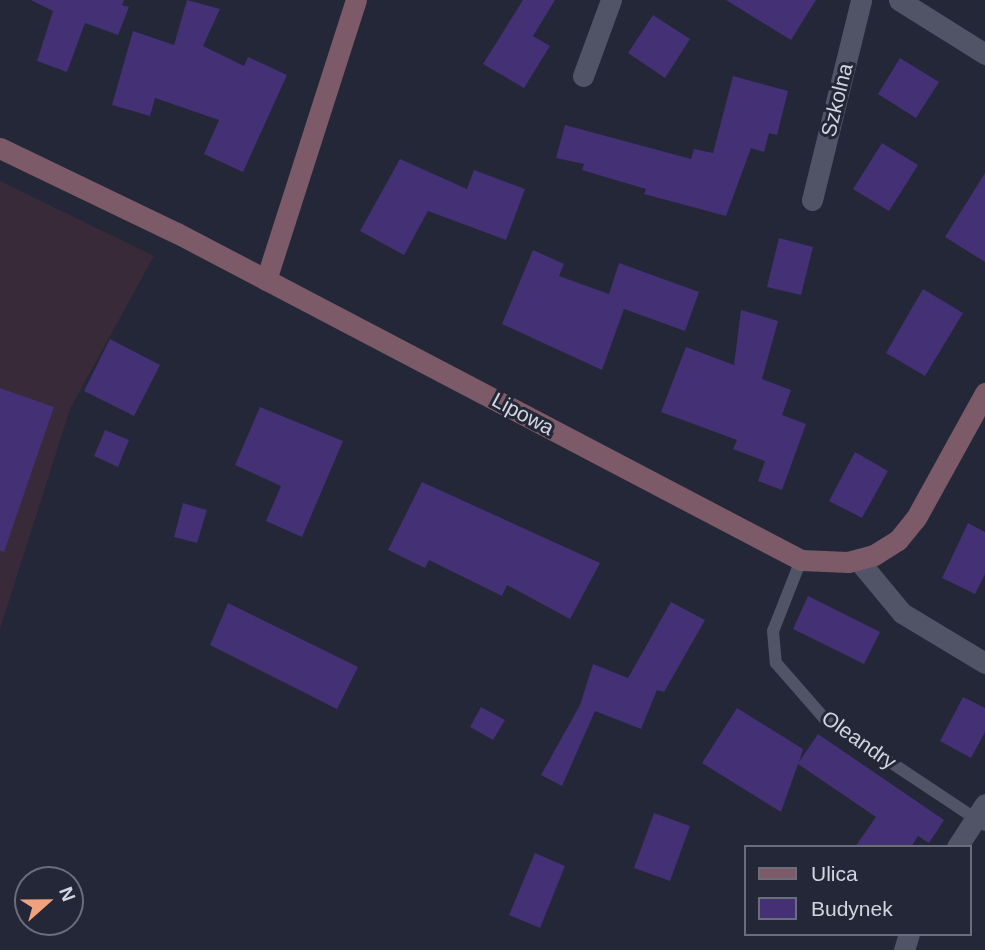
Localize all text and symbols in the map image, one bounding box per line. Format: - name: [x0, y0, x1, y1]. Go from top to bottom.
- street label: Szkolna: [816, 61, 858, 139]
- street label: Lipowa: [488, 387, 558, 441]
- street label: Oleandry: [817, 705, 901, 775]
- legend: [744, 845, 971, 936]
- text: Ulica: [811, 862, 858, 885]
- north arrow: [14, 866, 84, 936]
- text: N: [55, 884, 79, 904]
- text: Budynek: [811, 897, 893, 920]

